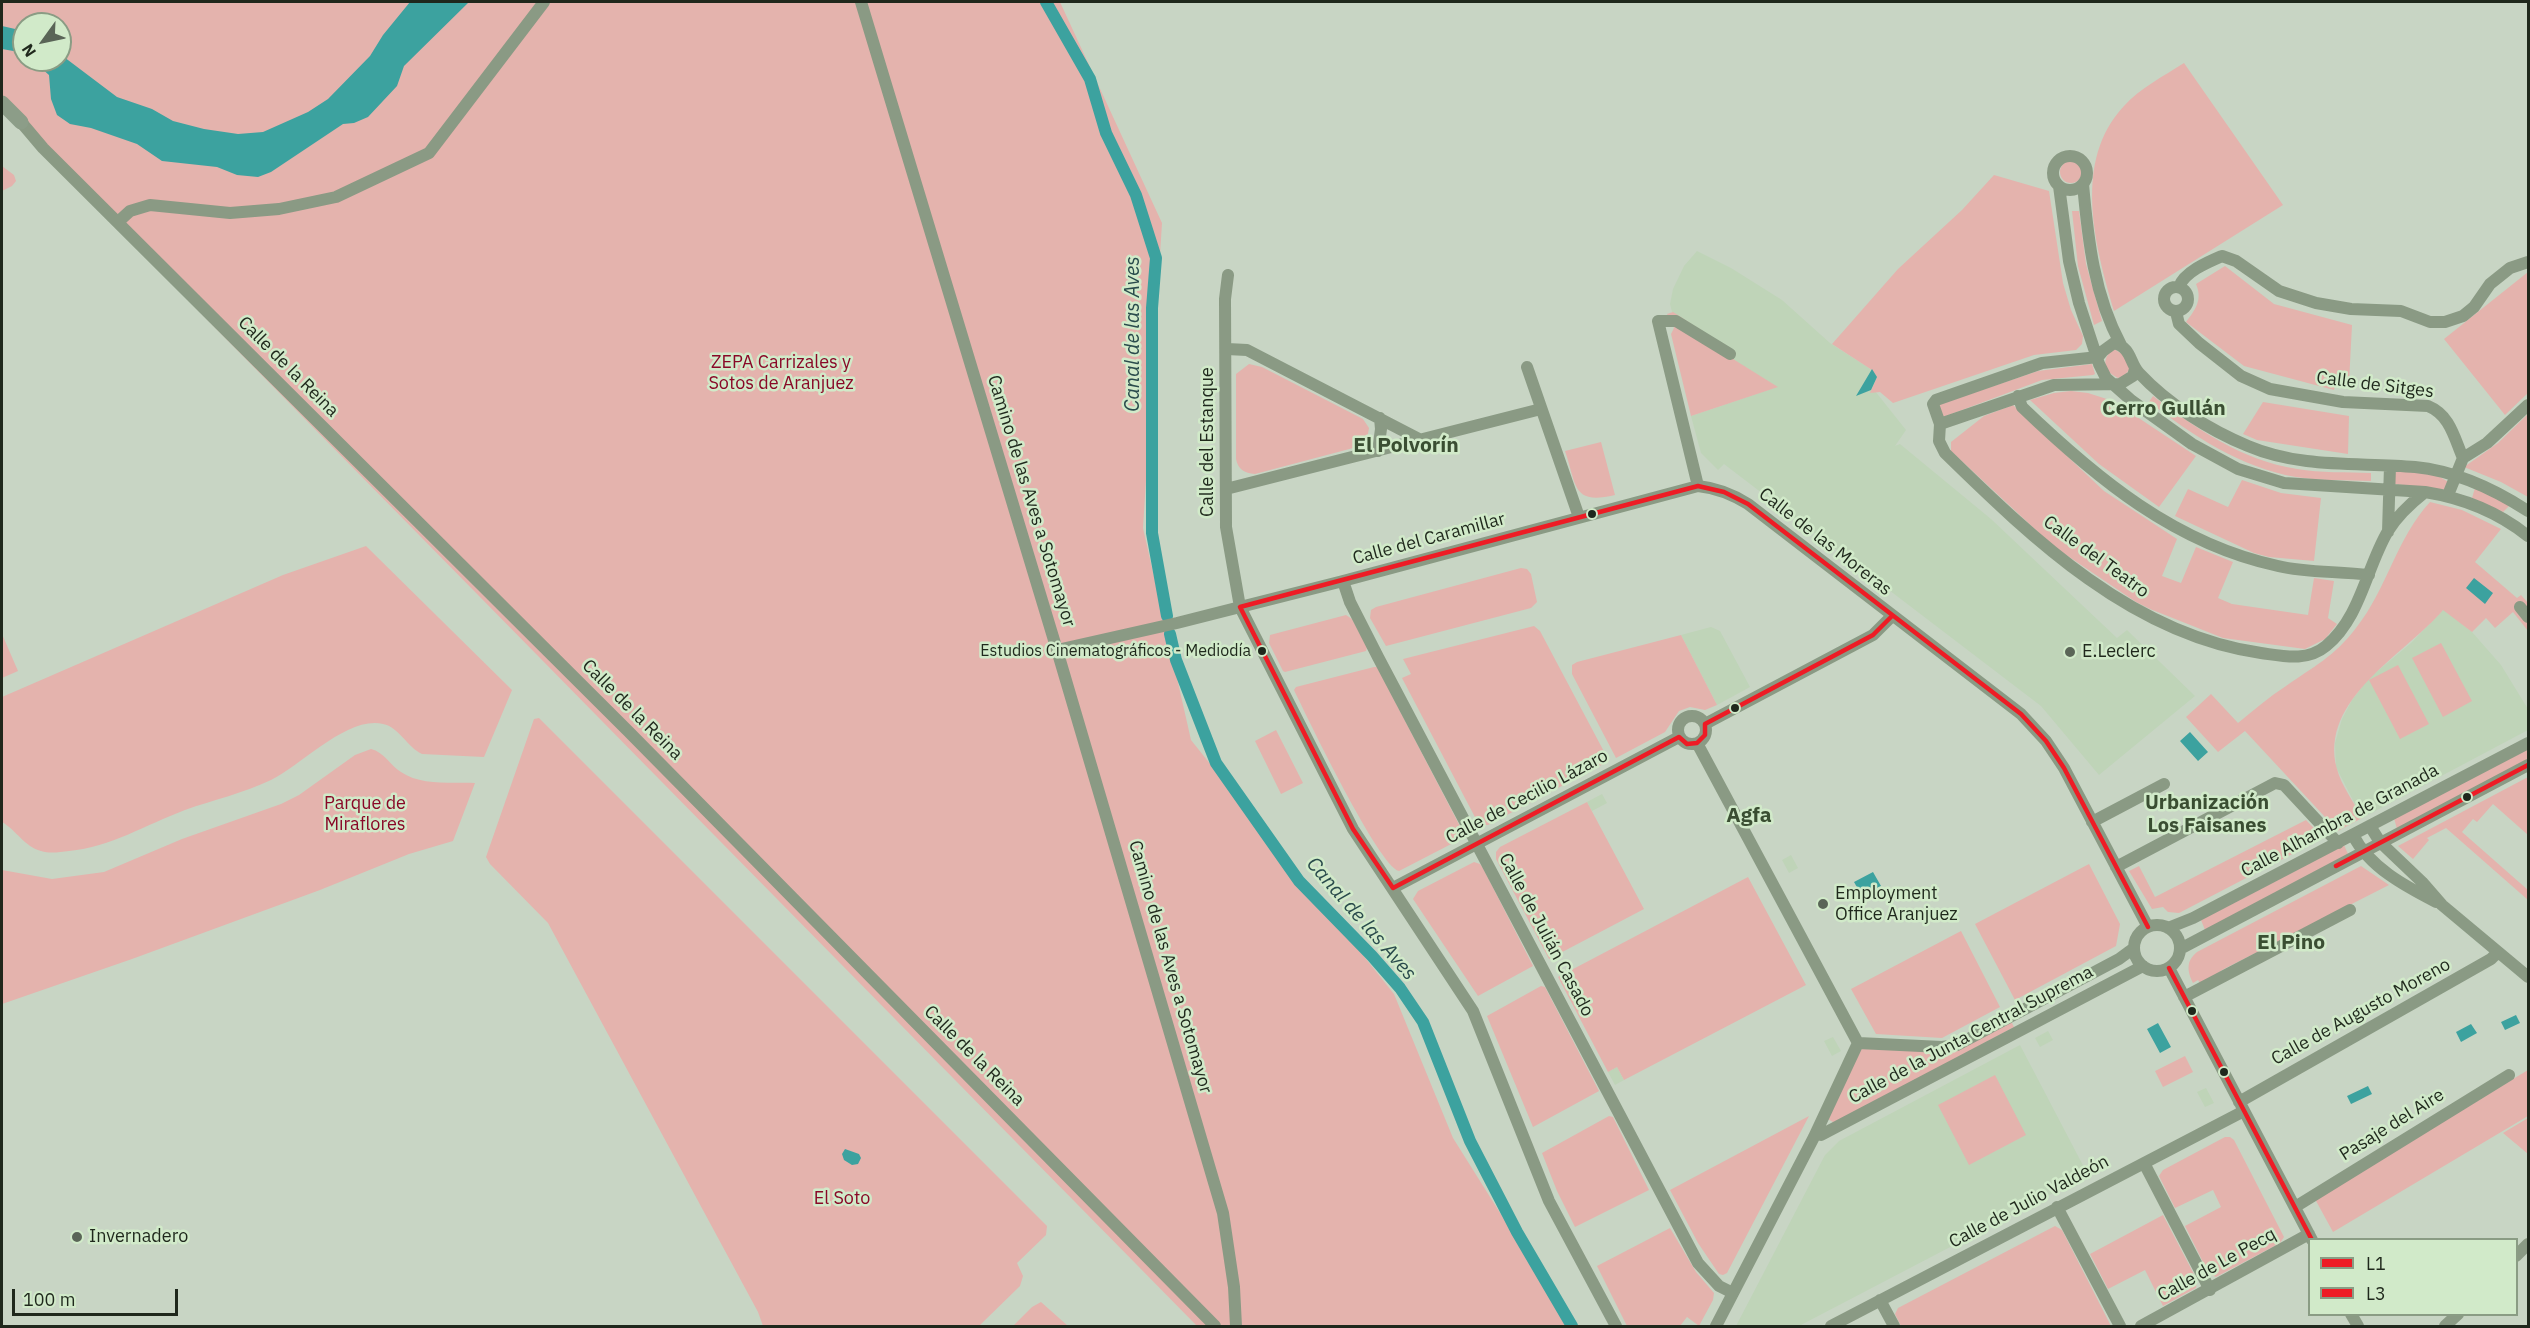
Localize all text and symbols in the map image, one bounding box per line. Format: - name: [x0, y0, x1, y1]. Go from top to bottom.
- north arrow: [12, 12, 72, 72]
- text: N: [17, 40, 40, 61]
- water label: Canal de las Aves: [1121, 256, 1145, 412]
- street label: Calle de la Reina: [233, 312, 343, 422]
- park label: ZEPA Carrizales y Sotos de Aranjuez: [708, 352, 854, 394]
- street label: Calle del Estanque: [1197, 367, 1219, 517]
- street label: Calle de Sitges: [2315, 367, 2435, 403]
- street label: Camino de las Aves a Sotomayor: [982, 373, 1080, 629]
- district label: Cerro Gullán: [2102, 396, 2226, 422]
- district label: El Polvorín: [1353, 433, 1459, 459]
- street label: Calle de las Moreras: [1754, 483, 1896, 601]
- street label: Calle del Caramillar: [1350, 508, 1508, 570]
- unlabelled marker: [1586, 508, 1598, 520]
- street label: Calle del Teatro: [2039, 511, 2153, 603]
- place label: Estudios Cinematográficos - Mediodía: [980, 641, 1251, 661]
- place label: E.Leclerc: [2082, 641, 2156, 663]
- marker: Estudios Cinematográficos - Mediodía: [1256, 645, 1268, 657]
- marker: E.Leclerc: [2063, 645, 2077, 659]
- street label: Calle de la Reina: [577, 655, 687, 765]
- unlabelled marker: [1729, 702, 1741, 714]
- street label: Calle de Cecilio Lázaro: [1442, 745, 1612, 849]
- street label: Calle Alhambra de Granada: [2238, 760, 2442, 882]
- district label: Urbanización Los Faisanes: [2145, 791, 2269, 838]
- unlabelled marker: [2461, 791, 2473, 803]
- park label: Parque de Miraflores: [324, 793, 406, 836]
- district label: Agfa: [1726, 803, 1772, 829]
- street label: Camino de las Aves a Sotomayor: [1124, 838, 1216, 1096]
- street label: Calle de Julián Casado: [1494, 850, 1598, 1020]
- water label: Canal de las Aves: [1301, 852, 1421, 986]
- place label: Employment Office Aranjuez: [1835, 883, 1958, 926]
- marker: Employment Office Aranjuez: [1816, 897, 1830, 911]
- district label: El Pino: [2257, 930, 2325, 956]
- street label: Calle de Augusto Moreno: [2268, 954, 2454, 1070]
- street label: Calle de la Junta Central Suprema: [1845, 961, 2097, 1109]
- street label: Calle de la Reina: [919, 1001, 1029, 1111]
- unlabelled marker: [2186, 1005, 2198, 1017]
- unlabelled marker: [2218, 1066, 2230, 1078]
- street label: Pasaje del Aire: [2336, 1084, 2448, 1166]
- street label: Calle de Julio Valdeón: [1945, 1151, 2113, 1253]
- park label: El Soto: [814, 1188, 870, 1210]
- street label: Calle de Le Pecq: [2154, 1224, 2280, 1306]
- place label: Invernadero: [89, 1226, 188, 1248]
- marker: Invernadero: [70, 1230, 84, 1244]
- legend: [2308, 1238, 2518, 1316]
- text: L1: [2366, 1252, 2386, 1275]
- scale bar: [15, 1277, 182, 1315]
- text: L3: [2366, 1282, 2386, 1305]
- text: 100 m: [23, 1288, 75, 1311]

